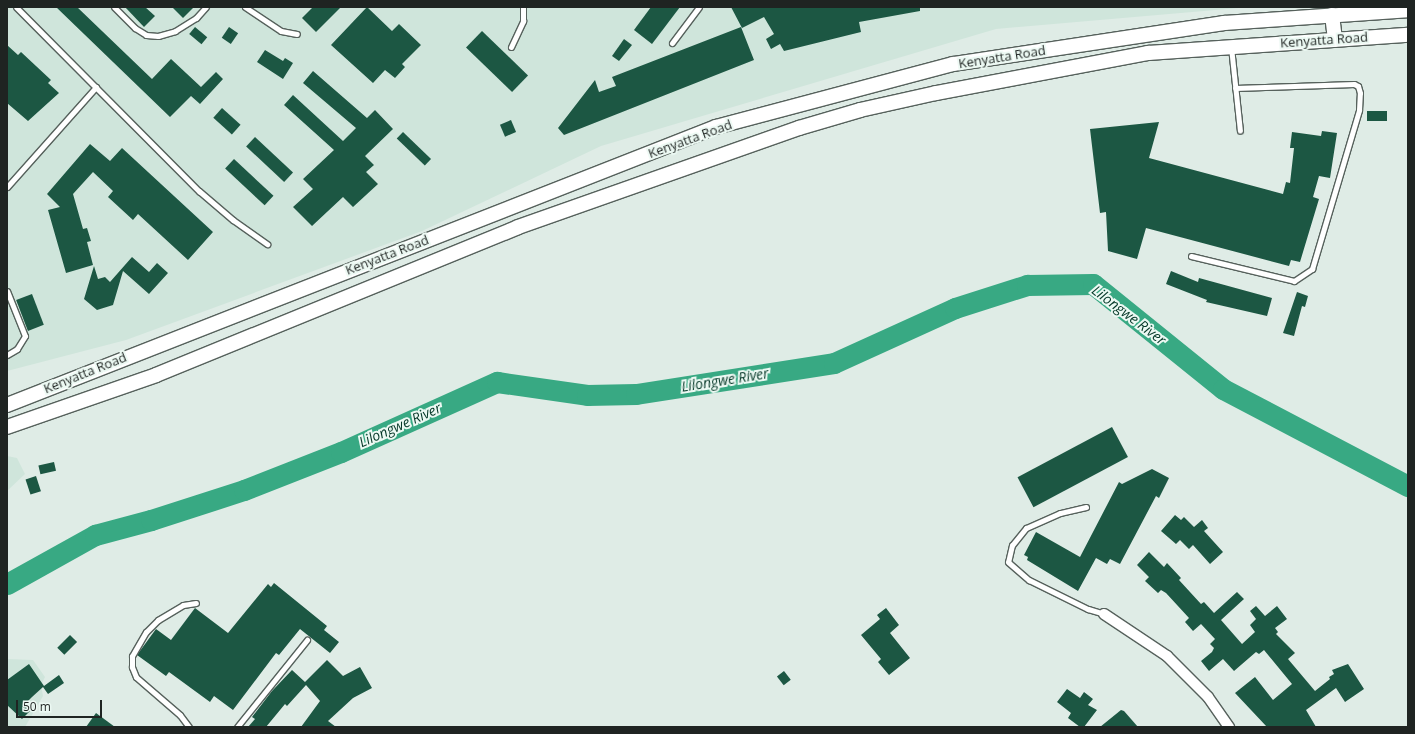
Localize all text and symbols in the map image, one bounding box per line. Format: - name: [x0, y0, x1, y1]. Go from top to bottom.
- street label: Kenyatta Road: [1280, 29, 1368, 51]
- street label: Kenyatta Road: [957, 42, 1047, 72]
- street label: Kenyatta Road: [646, 117, 734, 161]
- street label: Kenyatta Road: [343, 232, 431, 278]
- water label: Lilongwe River: [1089, 282, 1169, 348]
- street label: Kenyatta Road: [41, 349, 129, 397]
- water label: Lilongwe River: [680, 365, 770, 395]
- water label: Lilongwe River: [356, 399, 444, 451]
- scale bar: [18, 692, 104, 718]
- text: 50 m: [23, 698, 51, 715]

